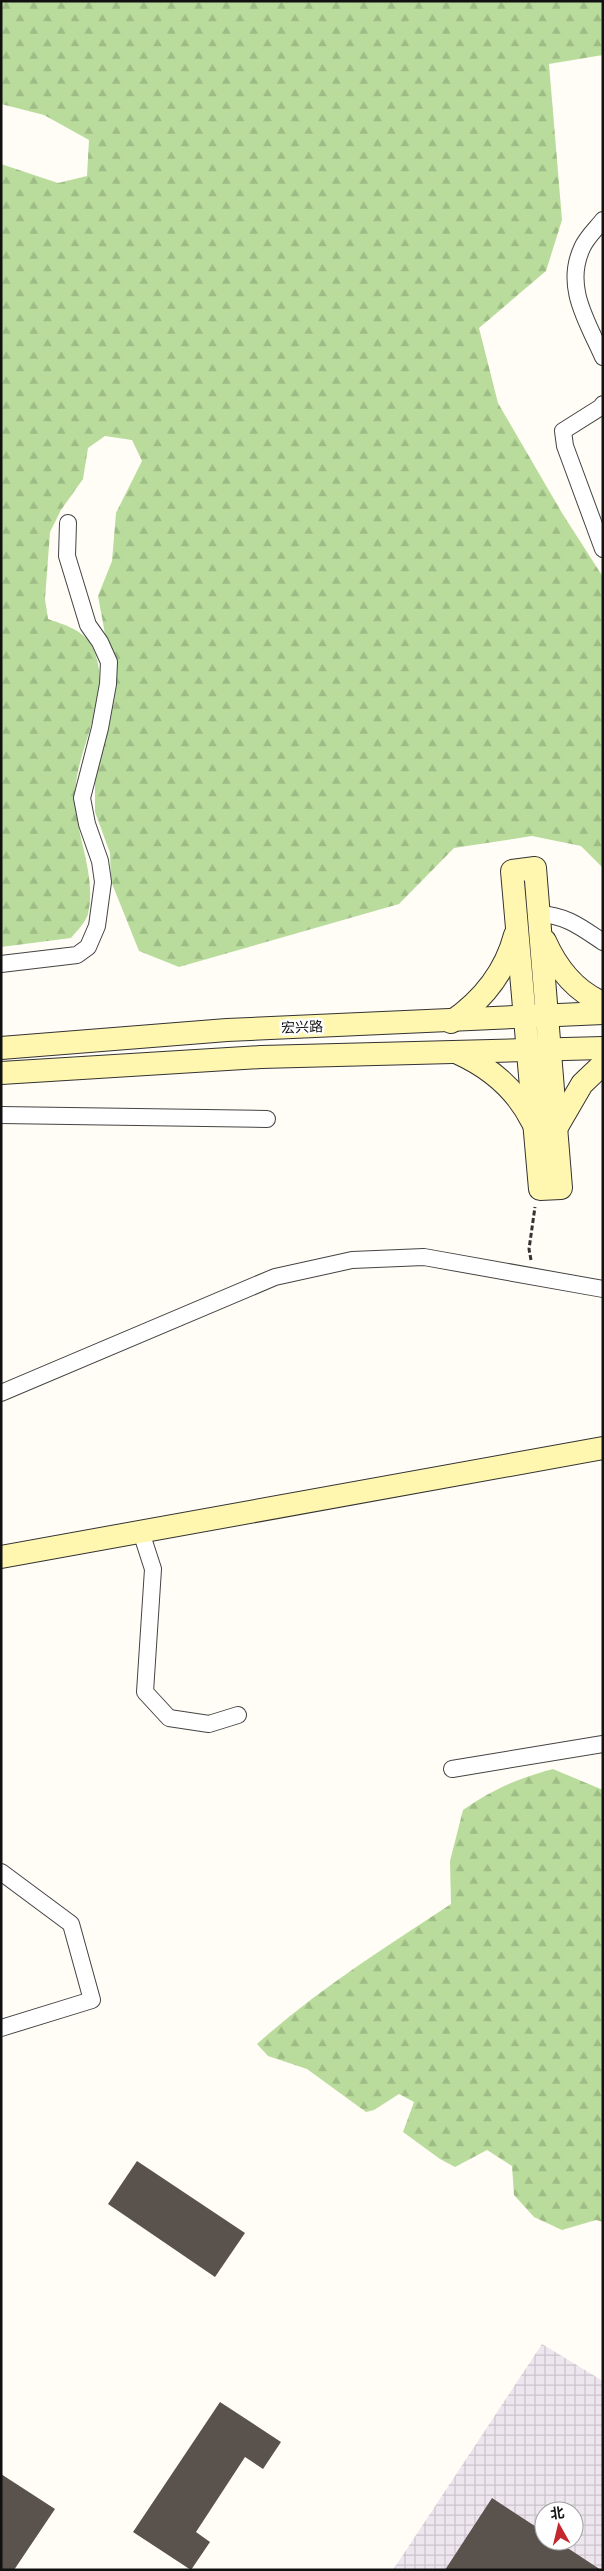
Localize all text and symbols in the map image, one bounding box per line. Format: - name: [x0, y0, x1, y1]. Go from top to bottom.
- street label: 宏兴路: [281, 1017, 323, 1037]
- north arrow: [534, 2501, 584, 2551]
- text: 北: [549, 2503, 565, 2523]

